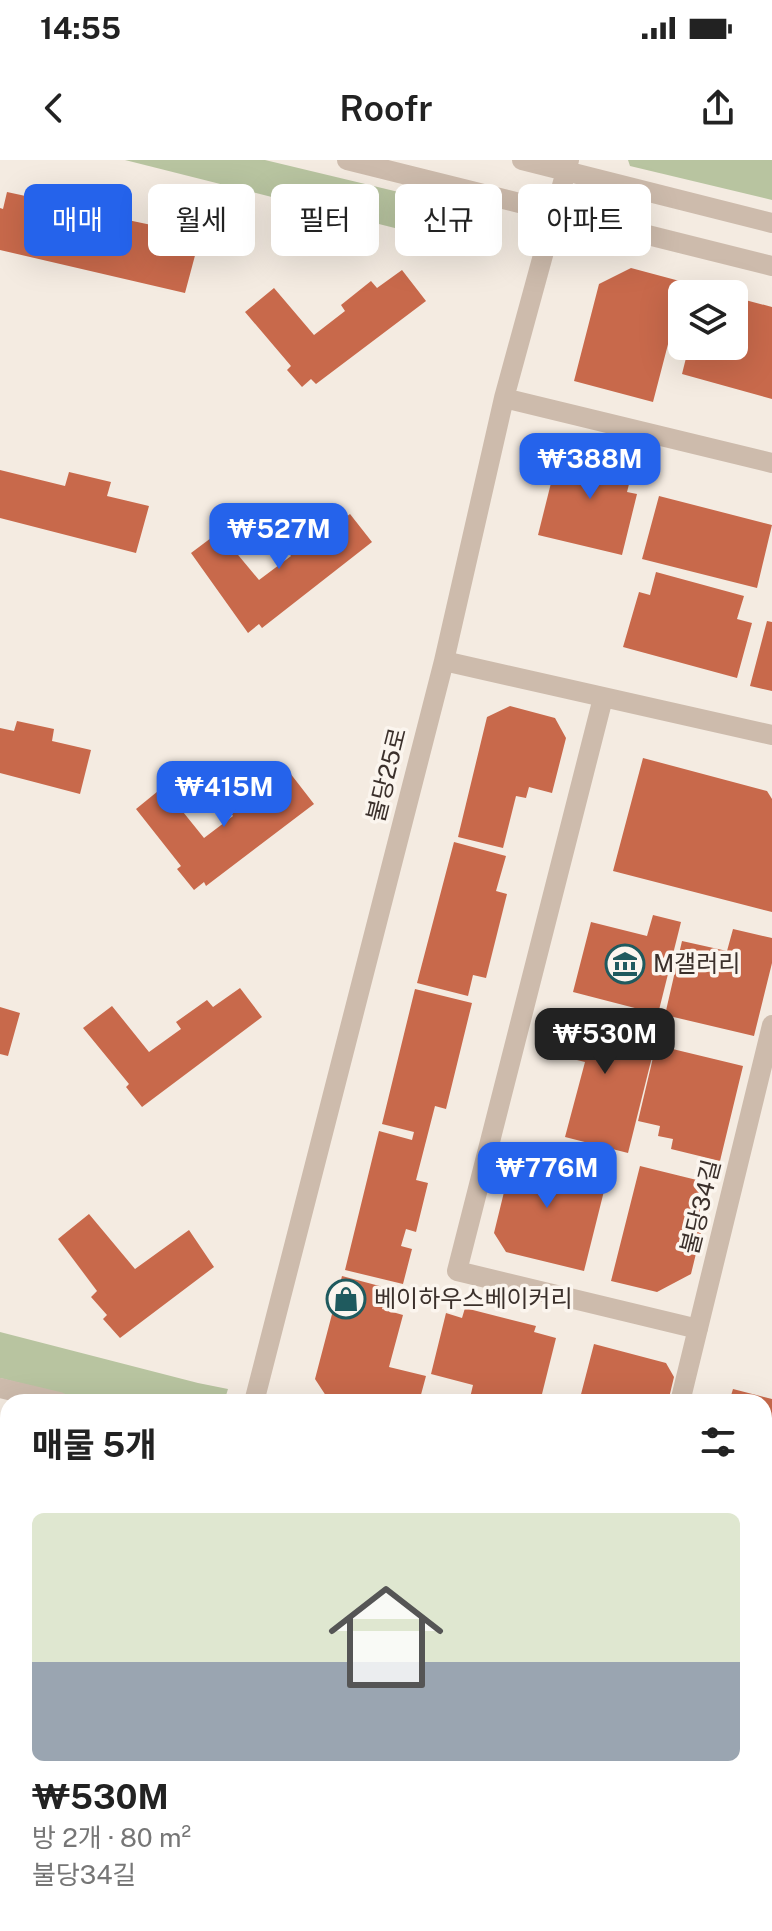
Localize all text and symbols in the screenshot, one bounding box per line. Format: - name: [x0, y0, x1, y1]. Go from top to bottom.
- text: 14:55: [40, 10, 121, 46]
- icon: back: [32, 86, 76, 130]
- icon: share: [696, 86, 740, 130]
- text: Roofr: [339, 87, 433, 129]
- chip: 매매: [24, 184, 132, 256]
- chip: 월세: [148, 184, 255, 256]
- chip: 필터: [271, 184, 379, 256]
- chip: 신규: [395, 184, 502, 256]
- chip: 아파트: [518, 184, 651, 256]
- map controls: [668, 280, 748, 360]
- button: layers: [668, 280, 748, 360]
- pin: ₩388M: [534, 433, 646, 501]
- text: ₩388M: [538, 443, 642, 474]
- pin: ₩527M: [223, 503, 335, 571]
- text: ₩527M: [227, 513, 331, 544]
- street label: 불당25로: [361, 725, 411, 825]
- pin: ₩415M: [168, 761, 280, 829]
- text: ₩415M: [175, 771, 273, 802]
- museum icon: M갤러리: [604, 943, 646, 985]
- place label: M갤러리: [653, 949, 741, 977]
- pin: ₩530M: [549, 1008, 661, 1076]
- text: ₩530M: [553, 1018, 657, 1049]
- pin: ₩776M: [491, 1142, 603, 1210]
- text: ₩776M: [496, 1152, 598, 1183]
- street label: 불당34길: [675, 1157, 725, 1257]
- shop icon: 베이하우스베이커리: [325, 1278, 367, 1320]
- place label: 베이하우스베이커리: [374, 1284, 573, 1312]
- icon: filters: [696, 1420, 740, 1464]
- text: 매물 5개: [32, 1425, 156, 1465]
- icon: home: [314, 1565, 458, 1709]
- text: ₩530M: [32, 1777, 169, 1817]
- text: 방 2개 · 80 m²: [32, 1822, 191, 1853]
- text: 불당34길: [32, 1859, 136, 1890]

